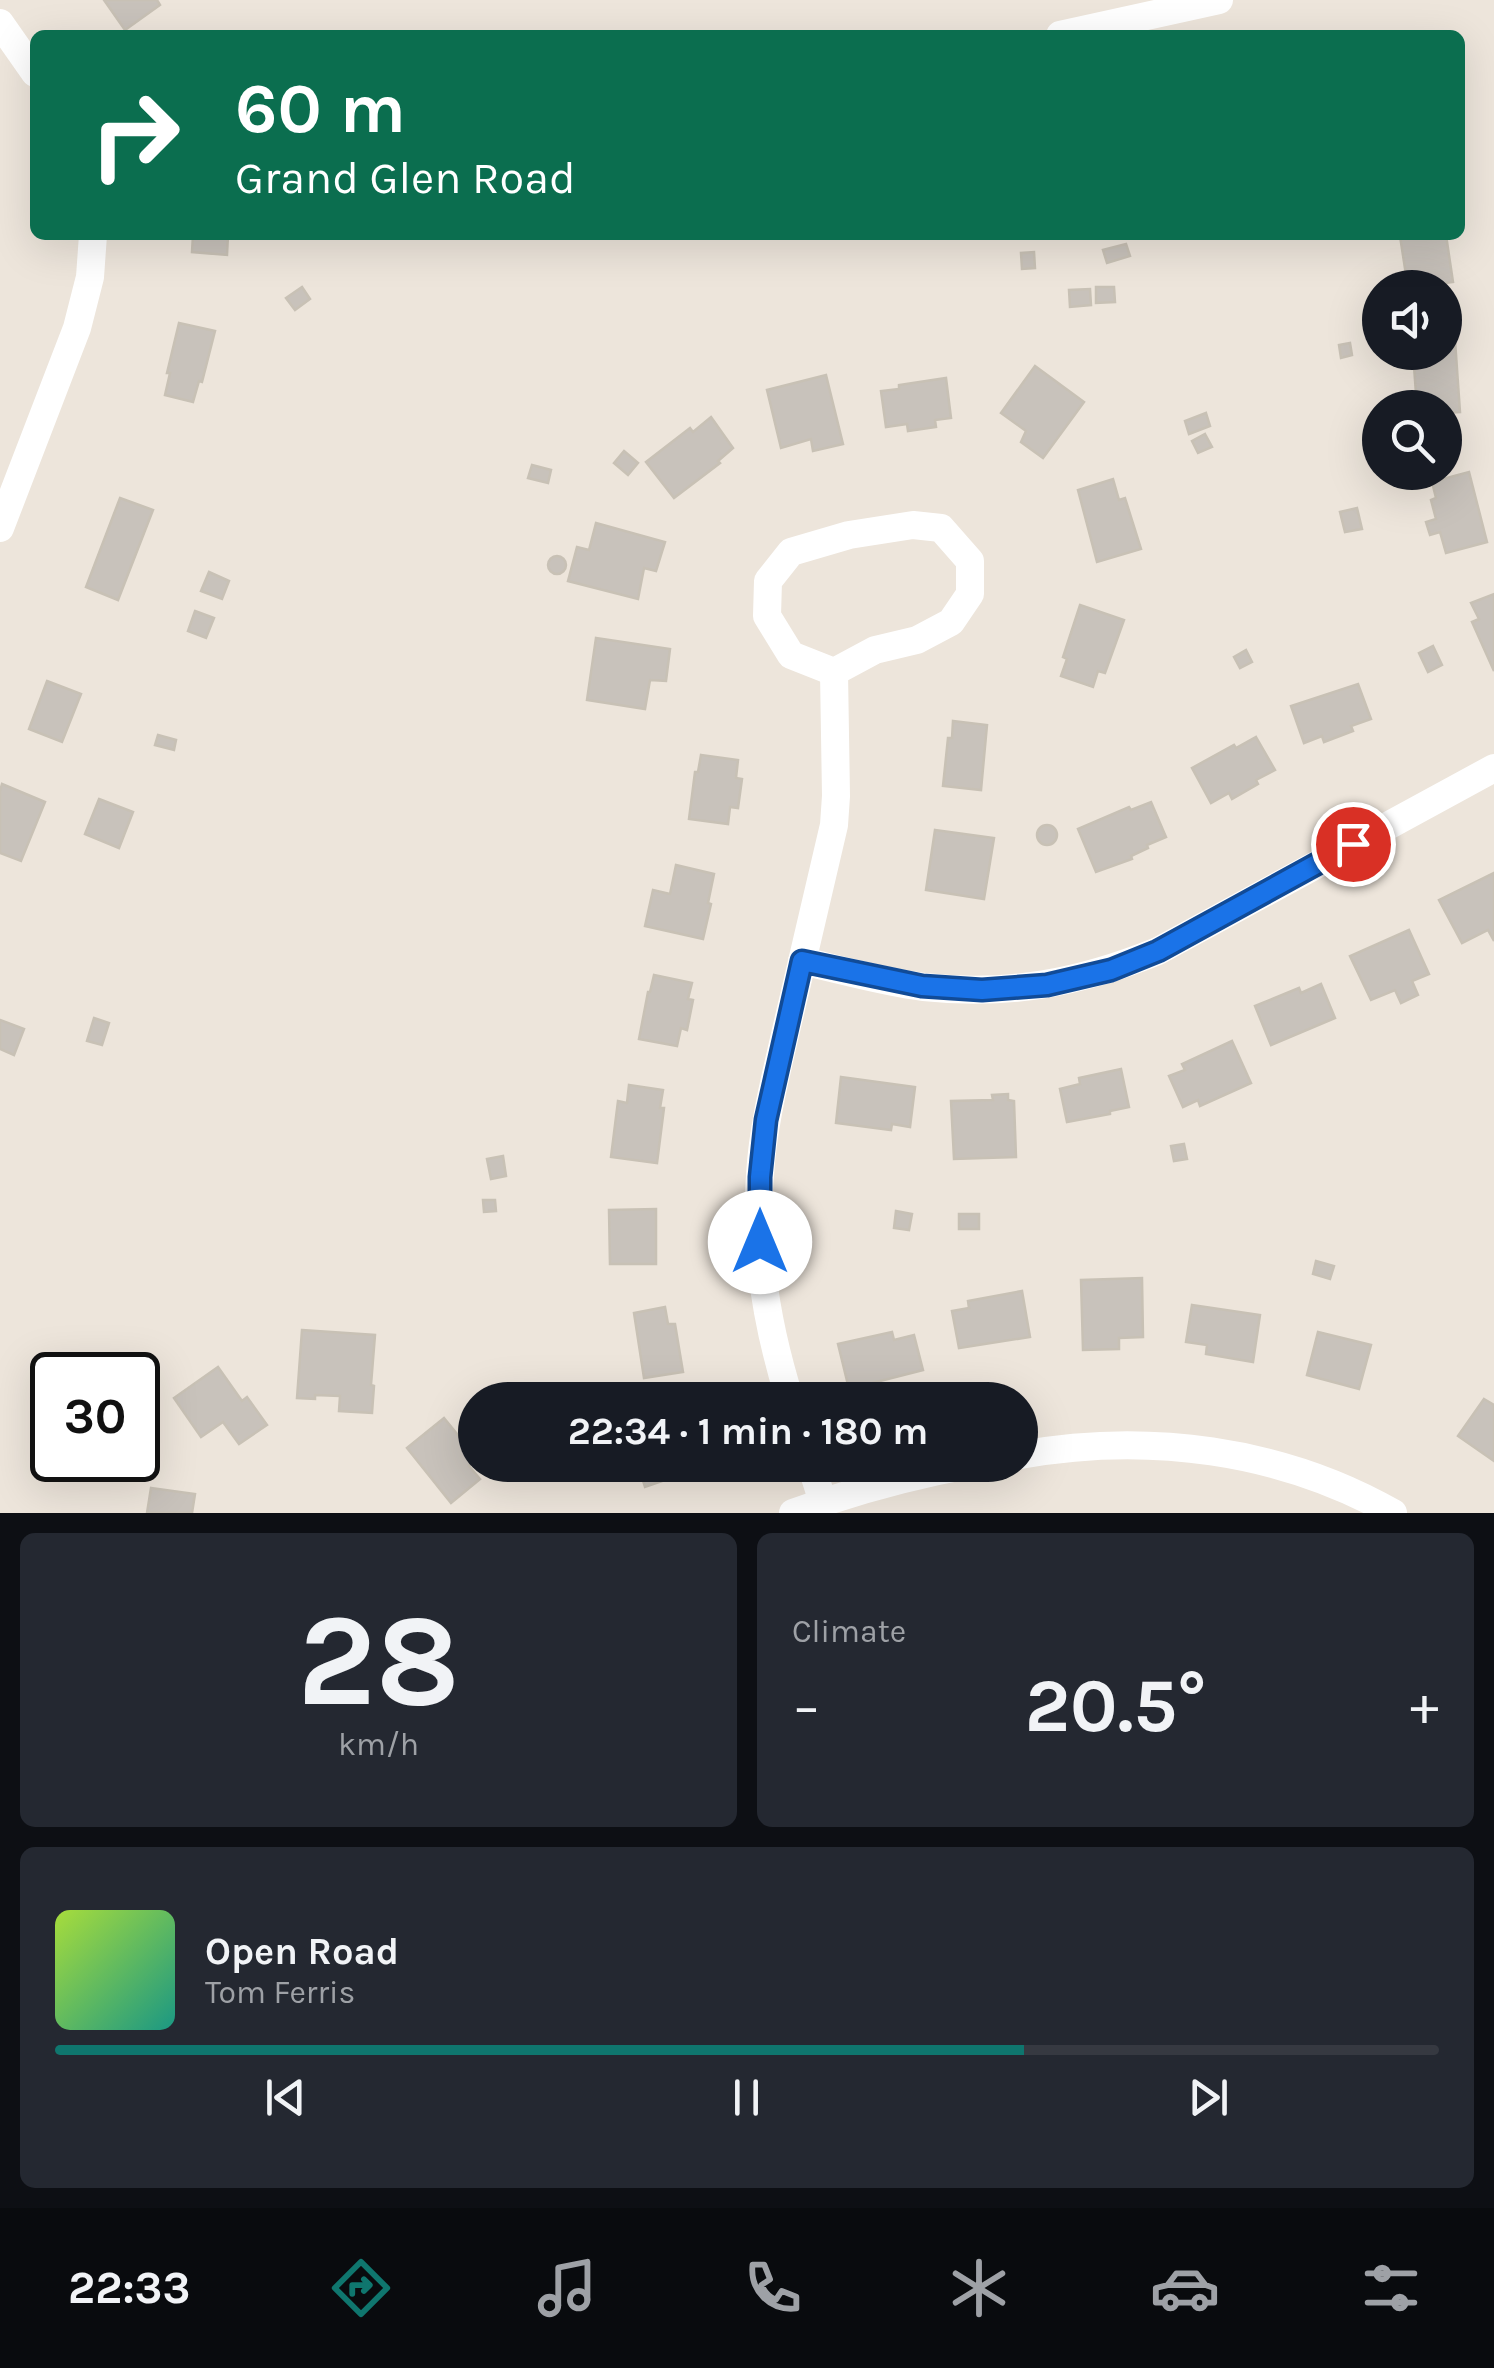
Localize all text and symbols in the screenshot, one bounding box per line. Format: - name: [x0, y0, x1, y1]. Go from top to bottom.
- text: 60 m: [235, 68, 406, 150]
- icon: right: [70, 70, 200, 200]
- text: Grand Glen Road: [235, 152, 576, 204]
- map controls: [1362, 270, 1462, 490]
- button: sound: [1362, 270, 1462, 370]
- button: search: [1362, 390, 1462, 490]
- pin: [1311, 802, 1396, 887]
- icon: arrive: [1326, 817, 1381, 872]
- position arrow: [708, 1190, 812, 1294]
- speed limit sign: 30: [30, 1352, 160, 1482]
- text: 22:34 · 1 min · 180 m: [568, 1409, 928, 1454]
- text: 28: [297, 1585, 460, 1737]
- text: Climate: [792, 1613, 906, 1650]
- text: 20.5°: [1025, 1662, 1206, 1750]
- text: −: [792, 1674, 821, 1738]
- text: +: [1410, 1674, 1439, 1738]
- text: km/h: [338, 1726, 419, 1763]
- text: Open Road: [205, 1929, 399, 1974]
- text: Tom Ferris: [205, 1974, 355, 2011]
- icon: previous: [258, 2070, 313, 2125]
- icon: pause: [719, 2070, 774, 2125]
- icon: next: [1181, 2070, 1236, 2125]
- icon: directions: [326, 2253, 396, 2323]
- icon: music: [532, 2253, 602, 2323]
- icon: phone: [738, 2253, 808, 2323]
- icon: climate: [944, 2253, 1014, 2323]
- icon: car: [1150, 2253, 1220, 2323]
- icon: filters: [1356, 2253, 1426, 2323]
- text: 22:33: [68, 2262, 191, 2314]

